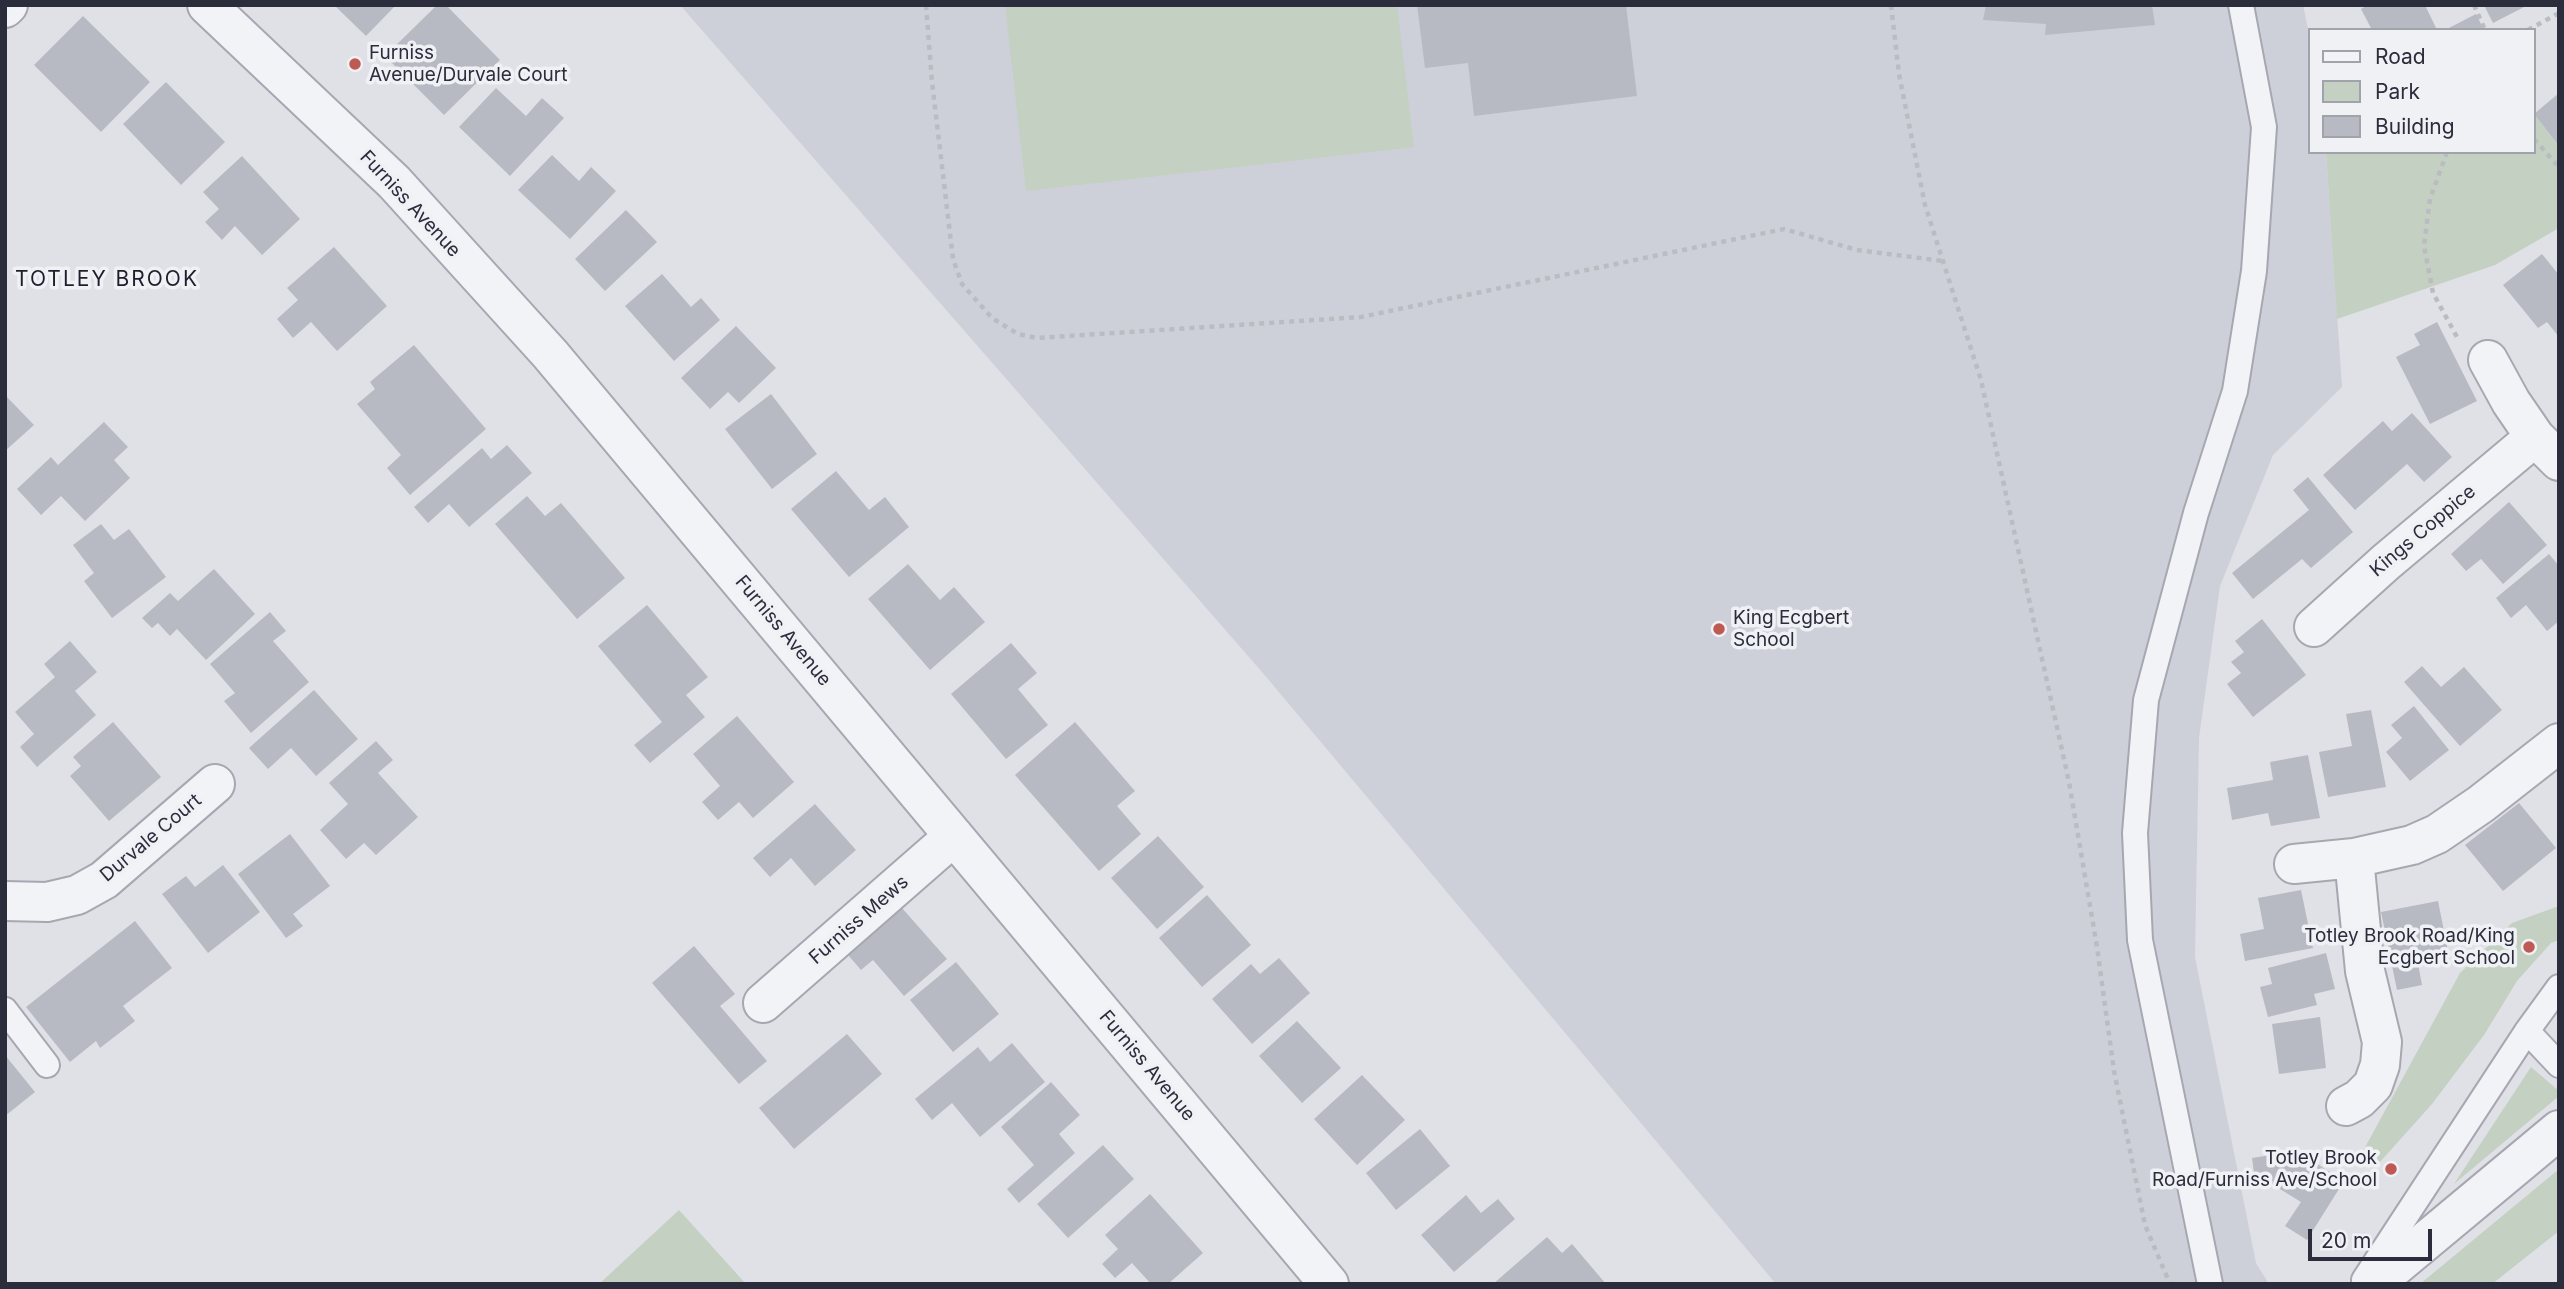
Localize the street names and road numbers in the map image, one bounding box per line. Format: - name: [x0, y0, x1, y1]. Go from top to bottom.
- street label: Furniss Avenue: [355, 146, 465, 262]
- street label: Kings Coppice: [2366, 480, 2480, 582]
- street label: Furniss Avenue: [730, 571, 836, 691]
- street label: Durvale Court: [96, 789, 206, 887]
- street label: Furniss Mews: [805, 871, 913, 969]
- street label: Furniss Avenue: [1094, 1006, 1200, 1126]

